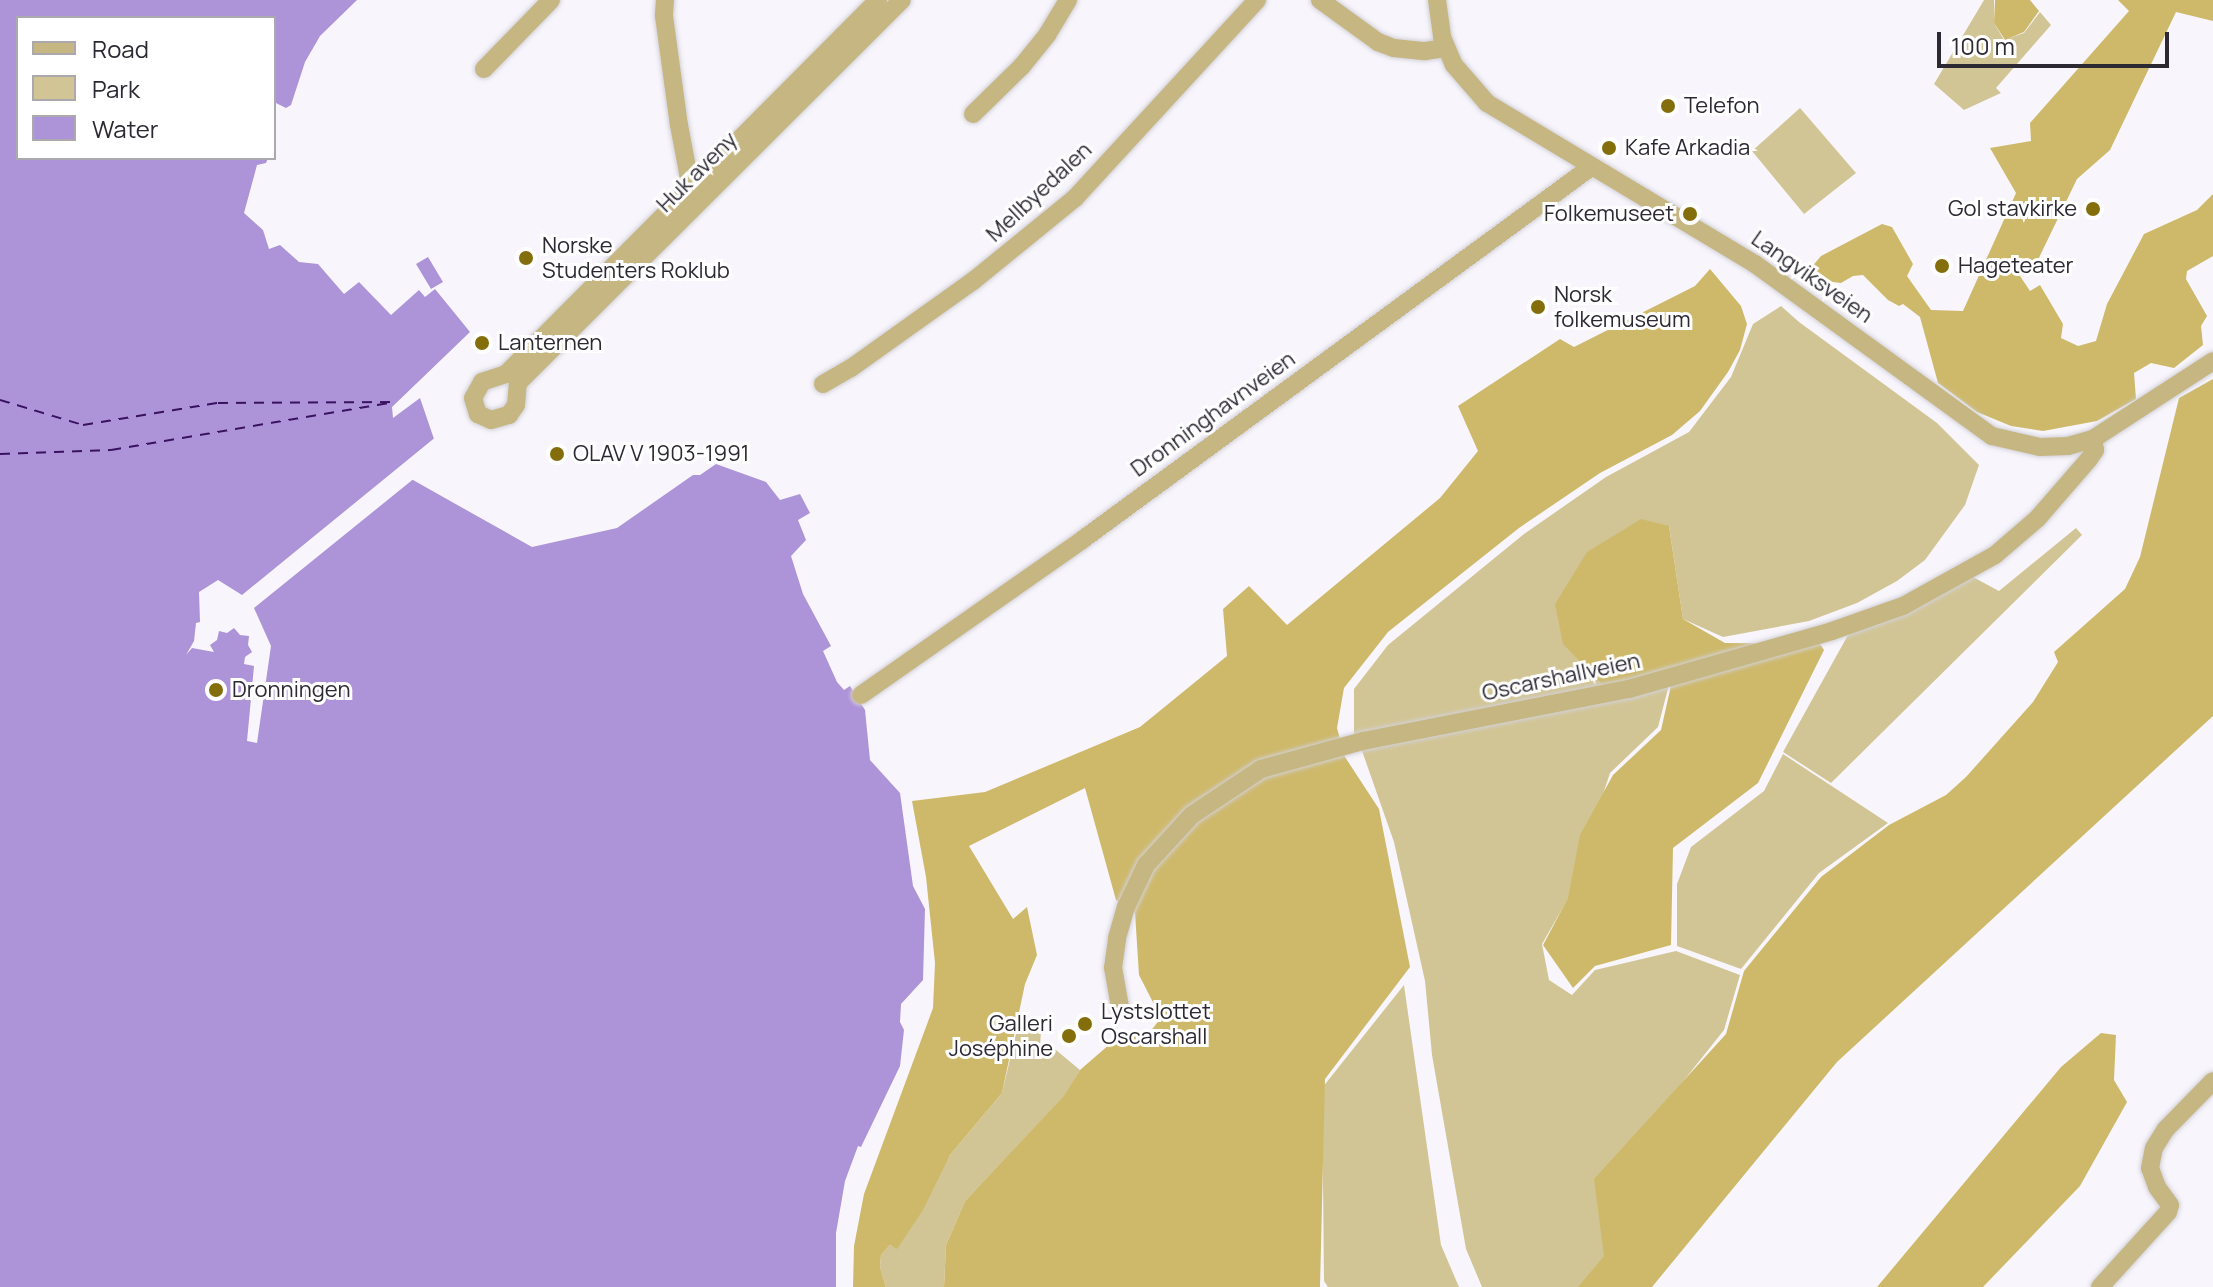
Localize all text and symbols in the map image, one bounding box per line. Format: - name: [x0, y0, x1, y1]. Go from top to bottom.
- legend: [16, 16, 276, 160]
- scale bar: [1941, 16, 2173, 66]
- text: 100 m: [1951, 29, 2015, 62]
- text: Road: [92, 32, 149, 65]
- text: Park: [92, 72, 140, 105]
- place label: Telefon: [1684, 93, 1760, 119]
- marker: Telefon: [1659, 97, 1677, 115]
- text: Water: [92, 112, 159, 145]
- street label: Huk aveny: [651, 126, 743, 218]
- place label: Kafe Arkadia: [1625, 135, 1750, 161]
- street label: Mellbyedalen: [981, 137, 1097, 247]
- marker: Kafe Arkadia: [1600, 139, 1618, 157]
- place label: Gol stavkirke: [1948, 196, 2077, 222]
- marker: Gol stavkirke: [2084, 200, 2102, 218]
- place label: Folkemuseet: [1544, 201, 1674, 227]
- marker: Folkemuseet: [1681, 205, 1699, 223]
- street label: Langviksveien: [1746, 225, 1878, 329]
- place label: Norske Studenters Roklub: [542, 232, 730, 284]
- marker: Norske Studenters Roklub: [517, 249, 535, 267]
- place label: Hageteater: [1958, 253, 2074, 279]
- marker: Hageteater: [1933, 257, 1951, 275]
- place label: Norsk folkemuseum: [1554, 281, 1691, 332]
- marker: Norsk folkemuseum: [1529, 298, 1547, 316]
- place label: Lanternen: [498, 330, 602, 356]
- marker: Lanternen: [473, 334, 491, 352]
- street label: Dronninghavnveien: [1126, 346, 1300, 482]
- place label: OLAV V 1903-1991: [573, 441, 749, 467]
- marker: OLAV V 1903-1991: [548, 445, 566, 463]
- street label: Oscarshallveien: [1480, 647, 1642, 707]
- place label: Dronningen: [232, 677, 350, 703]
- marker: Dronningen: [207, 681, 225, 699]
- place label: Lystslottet Oscarshall: [1101, 998, 1211, 1050]
- place label: Galleri Joséphine: [949, 1010, 1053, 1062]
- marker: Lystslottet Oscarshall: [1076, 1015, 1094, 1033]
- marker: Galleri Joséphine: [1060, 1027, 1078, 1045]

